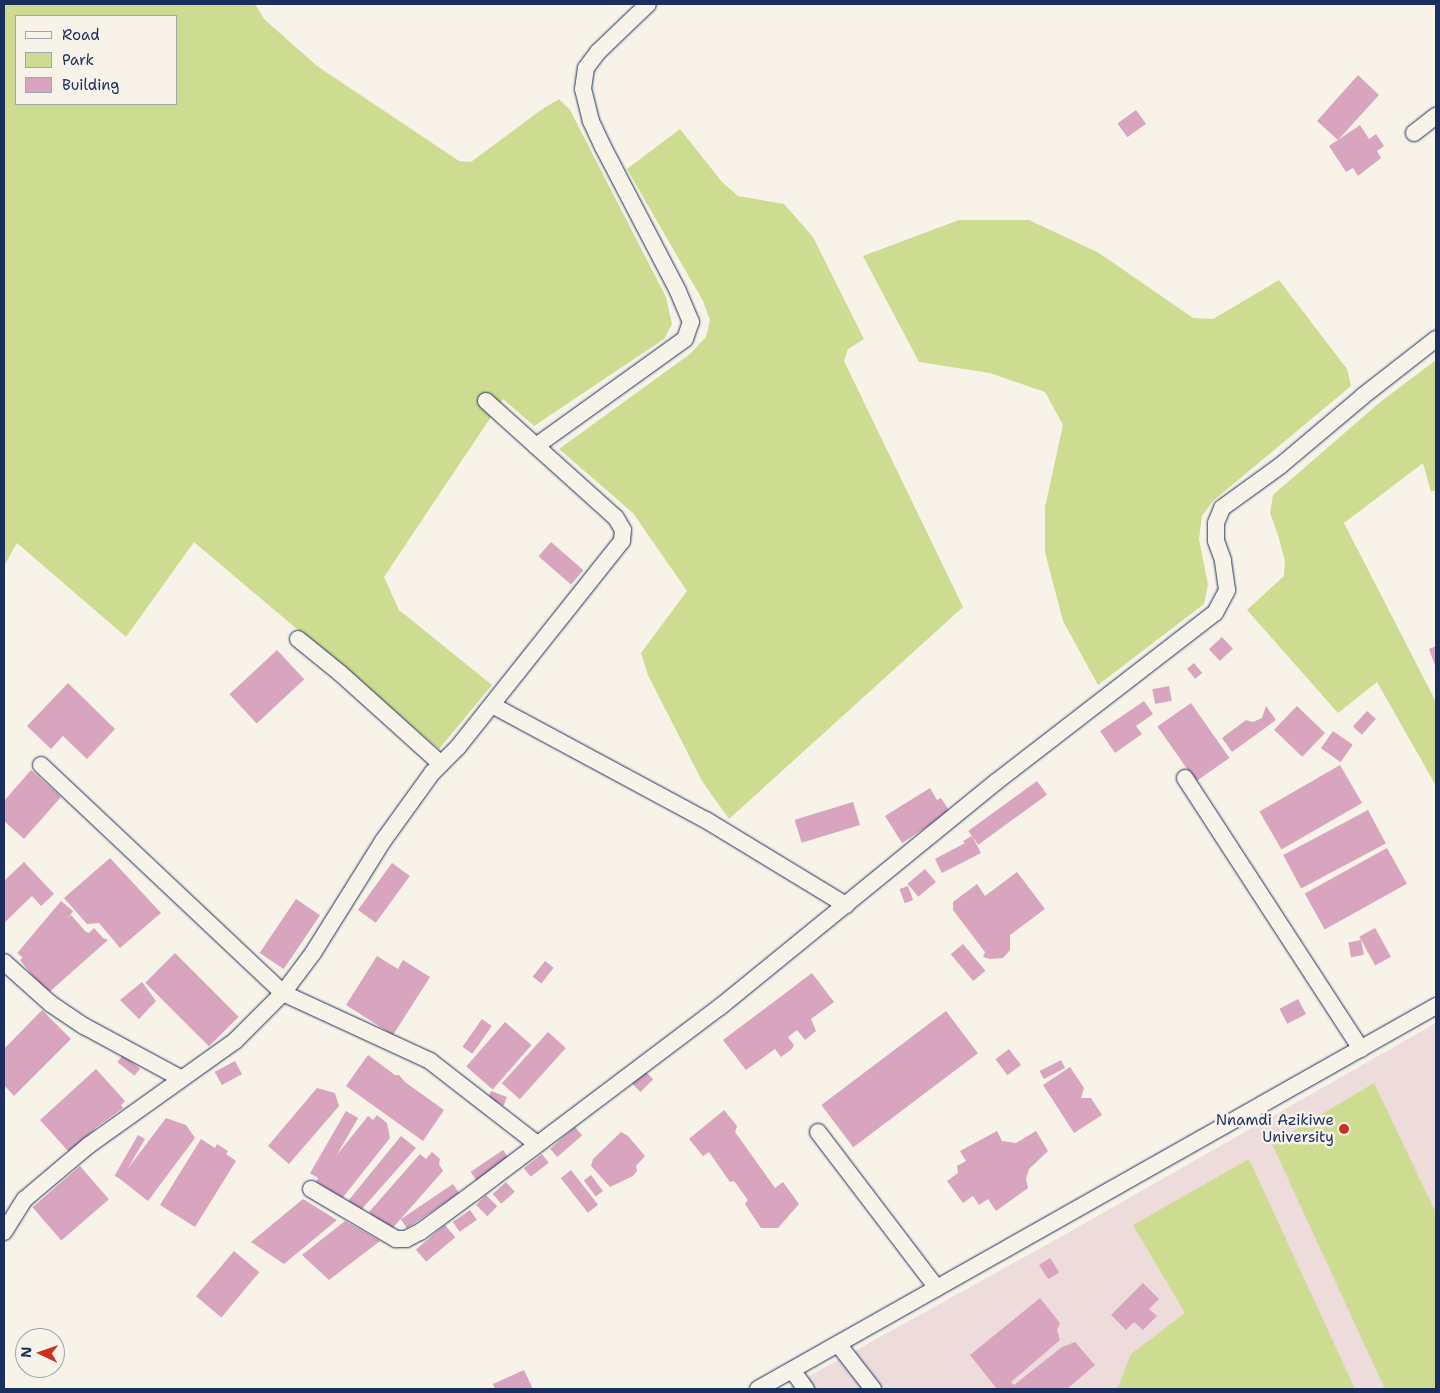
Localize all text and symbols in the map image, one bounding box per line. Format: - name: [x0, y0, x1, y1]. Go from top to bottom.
- legend: [15, 15, 178, 105]
- text: Road: [62, 25, 100, 45]
- text: Park: [62, 50, 94, 70]
- text: Building: [62, 75, 119, 95]
- place label: Nnamdi Azikiwe University: [1216, 1111, 1334, 1146]
- marker: Nnamdi Azikiwe University: [1338, 1123, 1350, 1135]
- north arrow: [15, 1328, 65, 1378]
- text: N: [17, 1346, 35, 1358]

